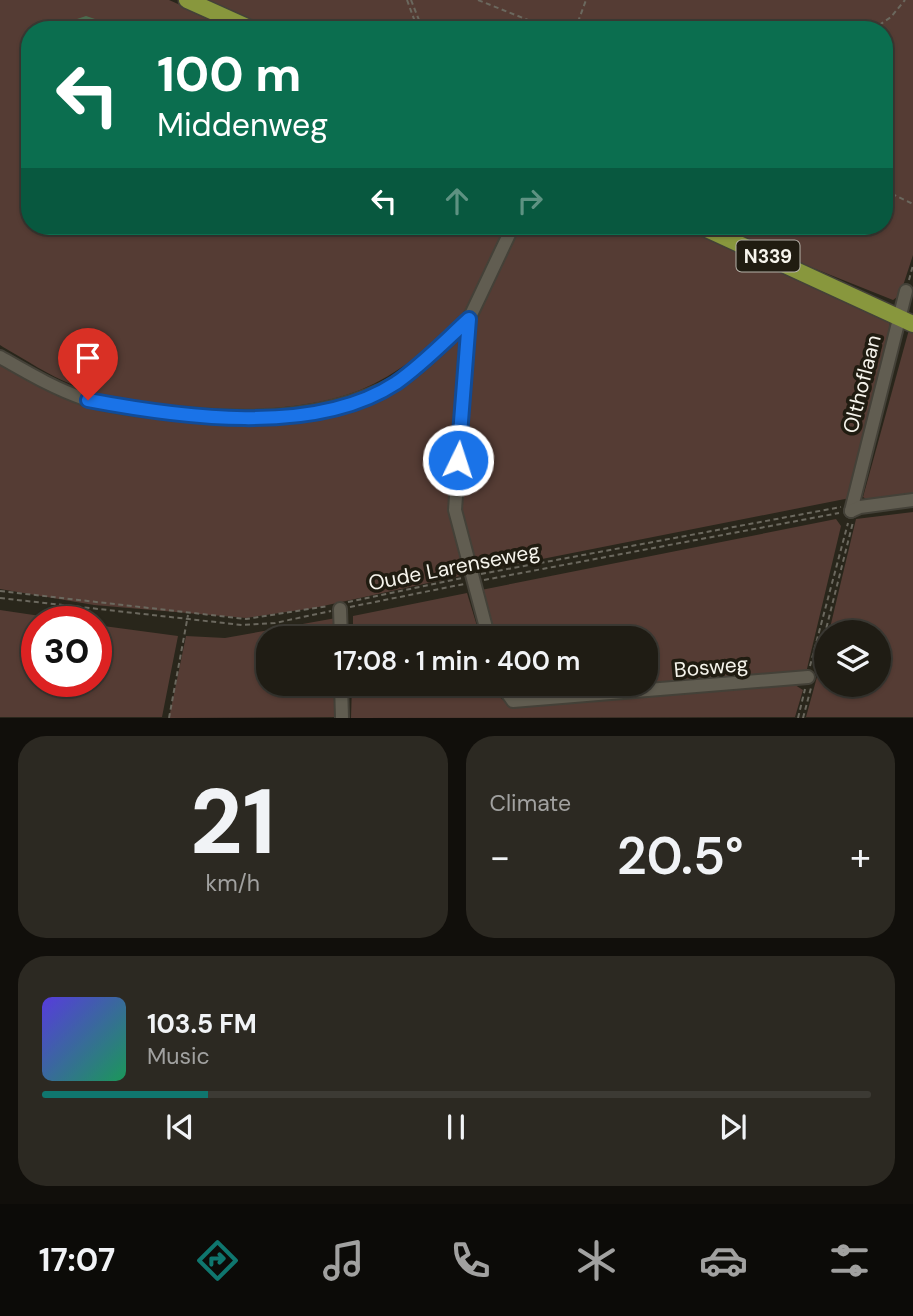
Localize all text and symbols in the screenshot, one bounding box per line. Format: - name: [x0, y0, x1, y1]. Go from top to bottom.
- text: 100 m: [157, 42, 301, 106]
- icon: left: [42, 49, 133, 140]
- text: Middenweg: [157, 104, 328, 146]
- icon: left: [365, 182, 403, 220]
- icon: ahead: [438, 182, 476, 220]
- icon: right: [511, 182, 549, 220]
- road number: N339: [736, 240, 800, 272]
- pin: [58, 328, 118, 400]
- street label: Olthoflaan: [836, 332, 888, 436]
- icon: arrive: [69, 339, 107, 377]
- position arrow: [421, 423, 495, 497]
- street label: Oude Larenseweg: [366, 537, 542, 597]
- speed limit sign: 30: [21, 606, 112, 697]
- map controls: [814, 620, 891, 697]
- button: layers: [814, 620, 891, 697]
- text: 17:08 · 1 min · 400 m: [334, 644, 580, 678]
- street label: Bosweg: [673, 650, 750, 684]
- text: 21: [190, 763, 276, 881]
- text: Climate: [490, 788, 571, 818]
- text: 20.5°: [617, 822, 744, 890]
- text: −: [490, 832, 510, 882]
- text: +: [850, 832, 871, 882]
- text: km/h: [206, 868, 260, 898]
- text: 103.5 FM: [147, 1007, 257, 1041]
- text: Music: [147, 1041, 210, 1071]
- icon: previous: [161, 1108, 199, 1146]
- icon: pause: [437, 1108, 475, 1146]
- icon: next: [714, 1108, 752, 1146]
- icon: directions: [193, 1236, 242, 1285]
- icon: music: [319, 1236, 368, 1285]
- icon: phone: [446, 1236, 495, 1285]
- icon: climate: [572, 1236, 621, 1285]
- icon: car: [699, 1236, 748, 1285]
- icon: filters: [825, 1236, 874, 1285]
- text: 17:07: [39, 1239, 115, 1281]

